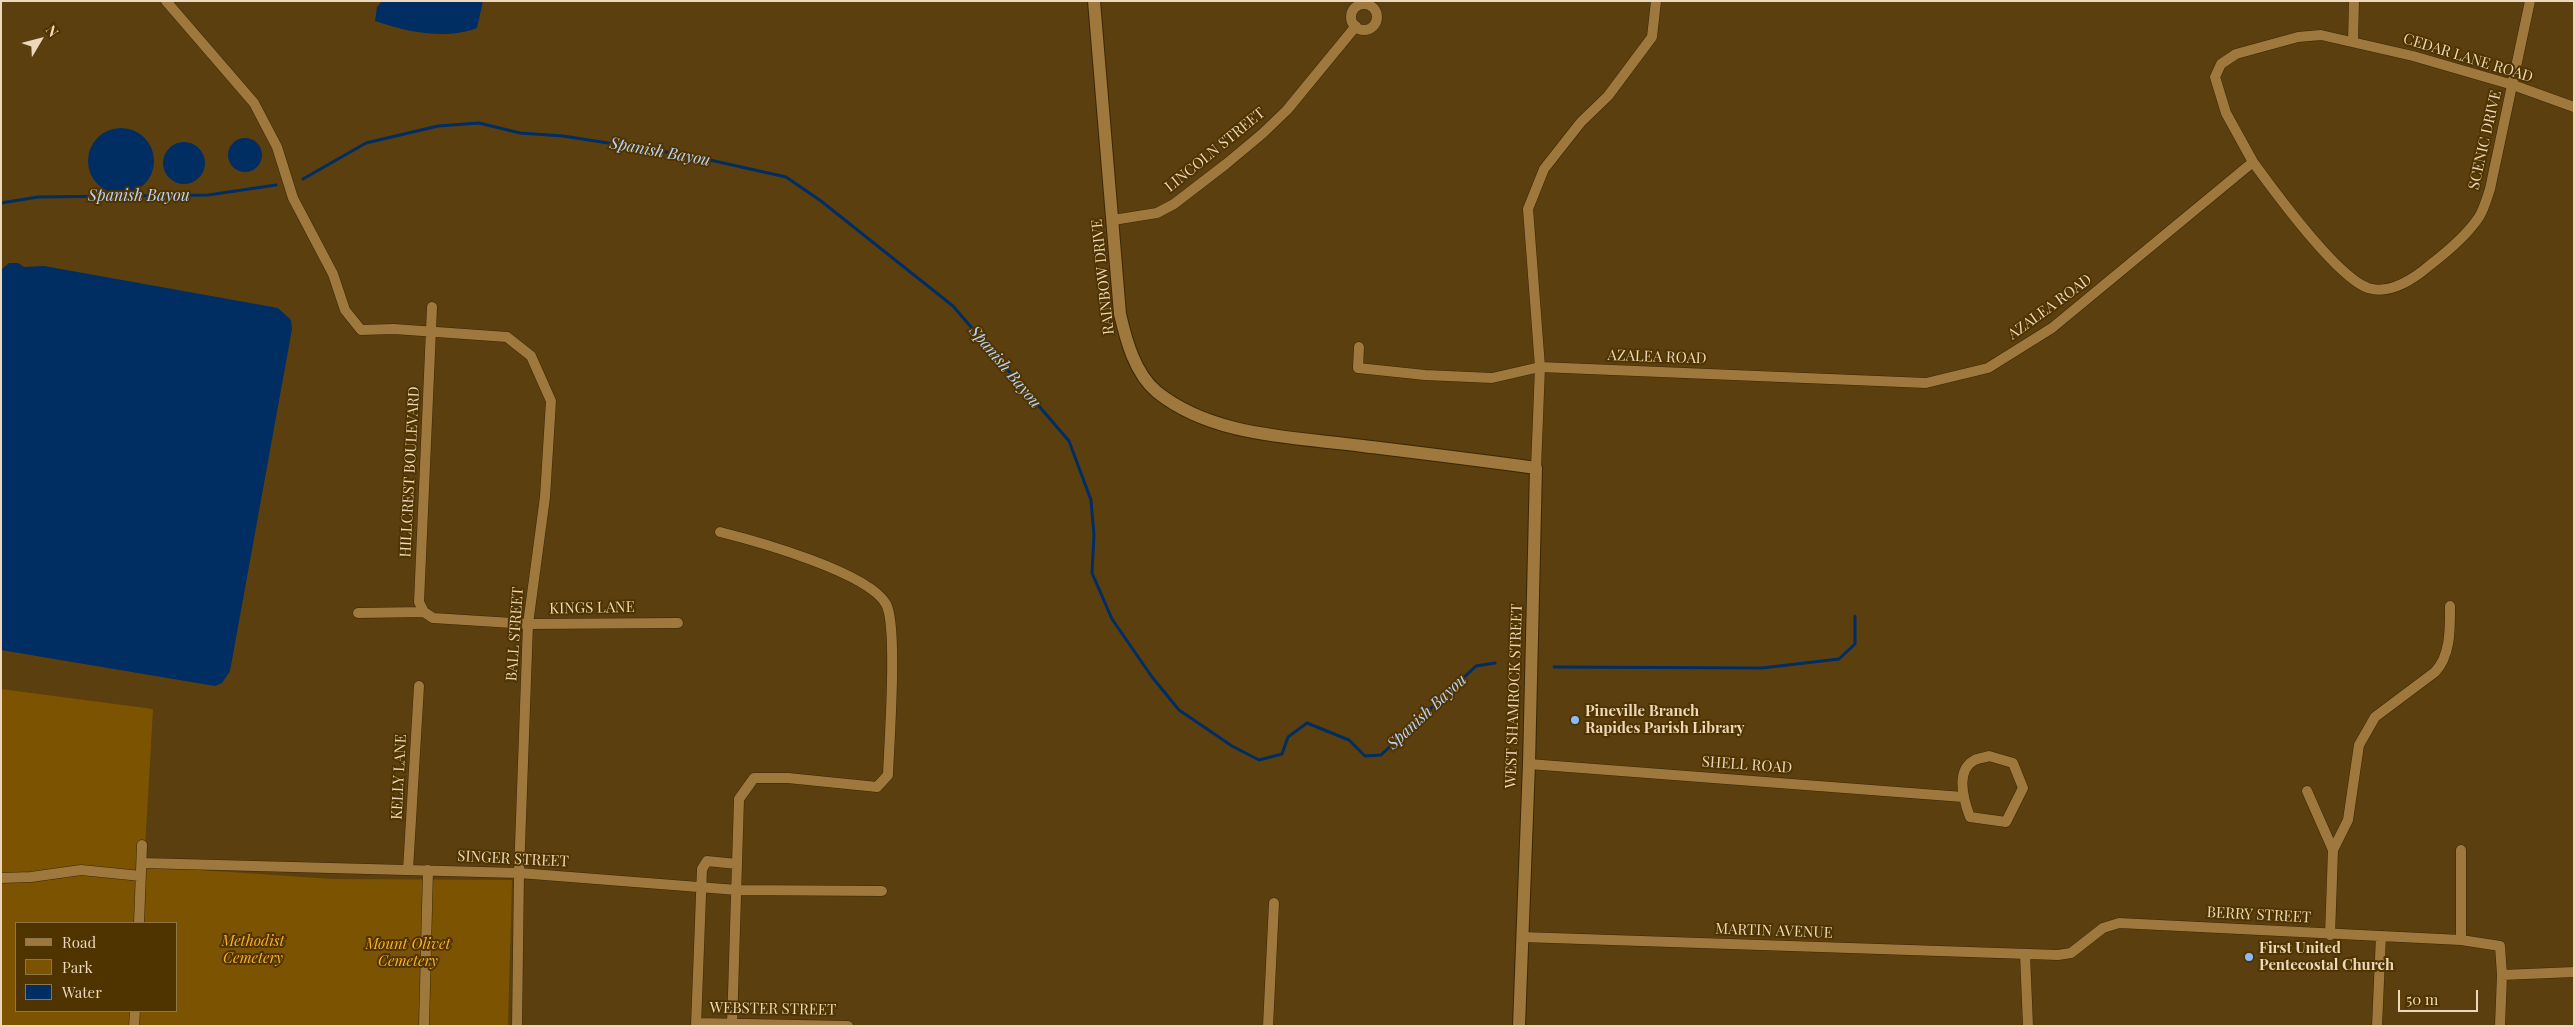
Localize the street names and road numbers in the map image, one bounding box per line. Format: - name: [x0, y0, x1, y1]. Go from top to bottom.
- street label: CEDAR LANE ROAD: [2401, 30, 2535, 86]
- street label: SCENIC DRIVE: [2465, 89, 2505, 191]
- street label: LINCOLN STREET: [1161, 104, 1269, 196]
- street label: RAINBOW DRIVE: [1088, 218, 1118, 336]
- street label: AZALEA ROAD: [2005, 271, 2095, 343]
- street label: AZALEA ROAD: [1607, 346, 1707, 368]
- street label: HILLCREST BOULEVARD: [397, 386, 423, 558]
- street label: BALL STREET: [503, 586, 527, 682]
- street label: KINGS LANE: [549, 598, 635, 618]
- street label: WEST SHAMROCK STREET: [1502, 603, 1526, 789]
- street label: KELLY LANE: [388, 734, 410, 820]
- street label: SHELL ROAD: [1701, 753, 1793, 777]
- street label: SINGER STREET: [457, 847, 569, 871]
- street label: BERRY STREET: [2206, 903, 2312, 927]
- street label: MARTIN AVENUE: [1715, 920, 1833, 942]
- street label: WEBSTER STREET: [709, 999, 837, 1019]

